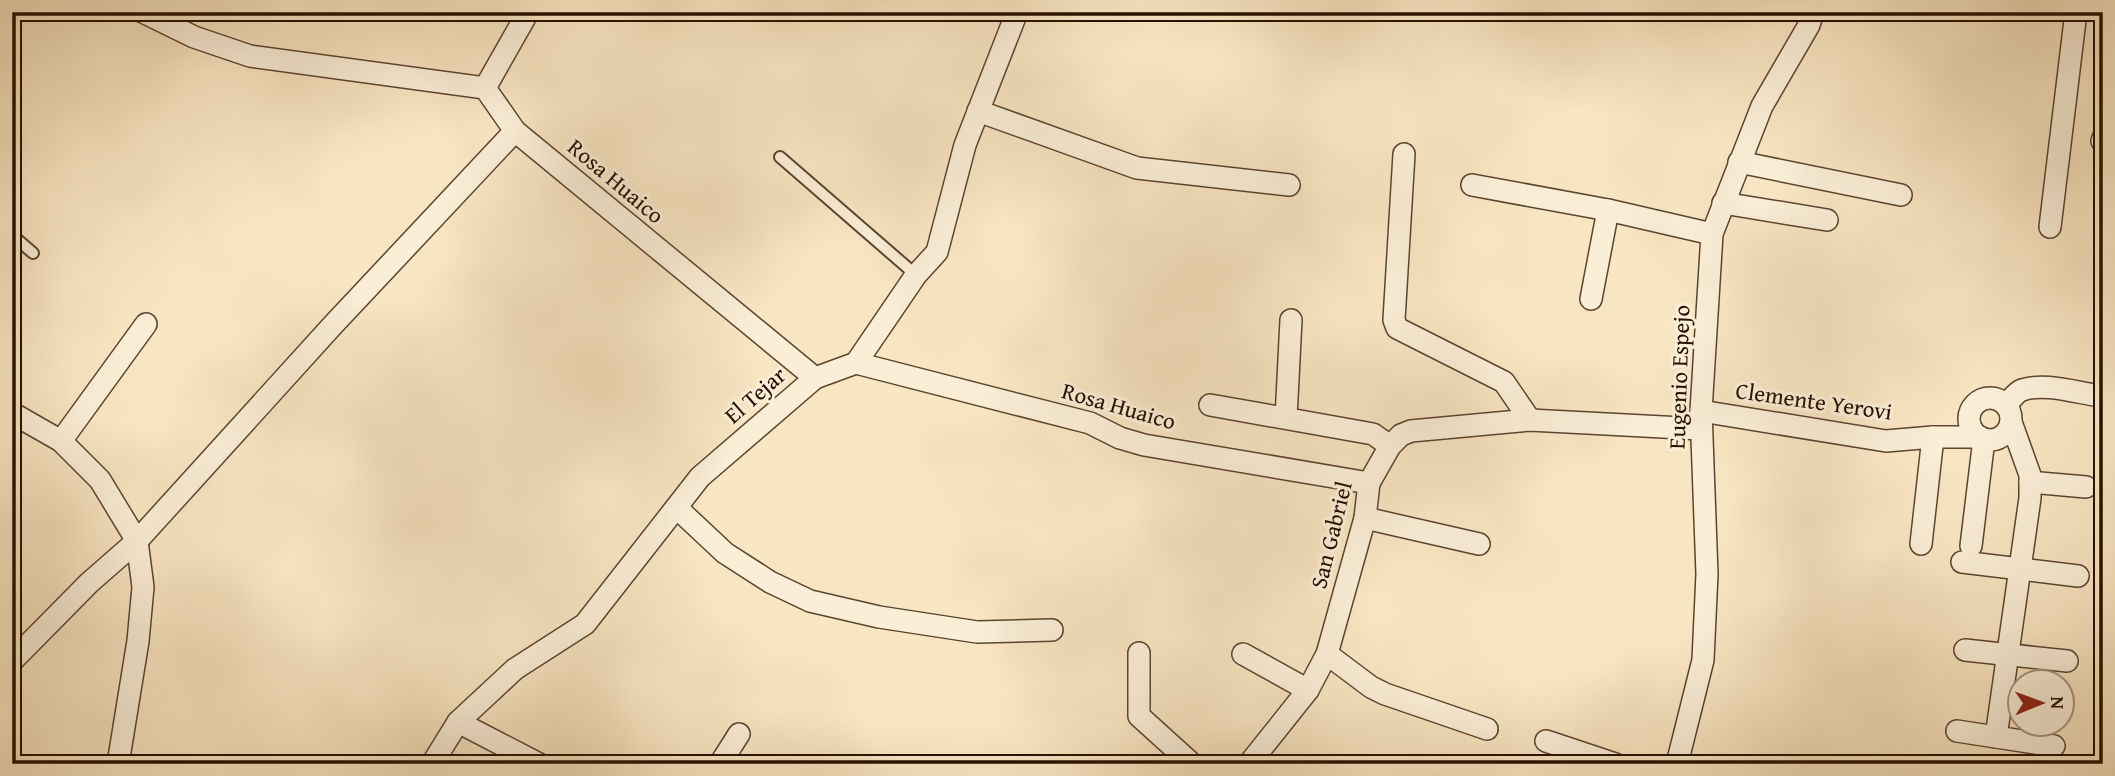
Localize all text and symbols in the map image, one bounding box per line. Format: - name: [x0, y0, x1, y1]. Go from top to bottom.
- street label: Rosa Huaico: [561, 130, 672, 231]
- street label: Eugenio Espejo: [1659, 304, 1698, 450]
- street label: El Tejar: [716, 358, 793, 431]
- street label: Clemente Yerovi: [1734, 373, 1894, 428]
- street label: Rosa Huaico: [1058, 374, 1180, 438]
- street label: San Gabriel: [1301, 478, 1360, 592]
- north arrow: [2007, 668, 2076, 738]
- text: N: [2044, 696, 2072, 710]

